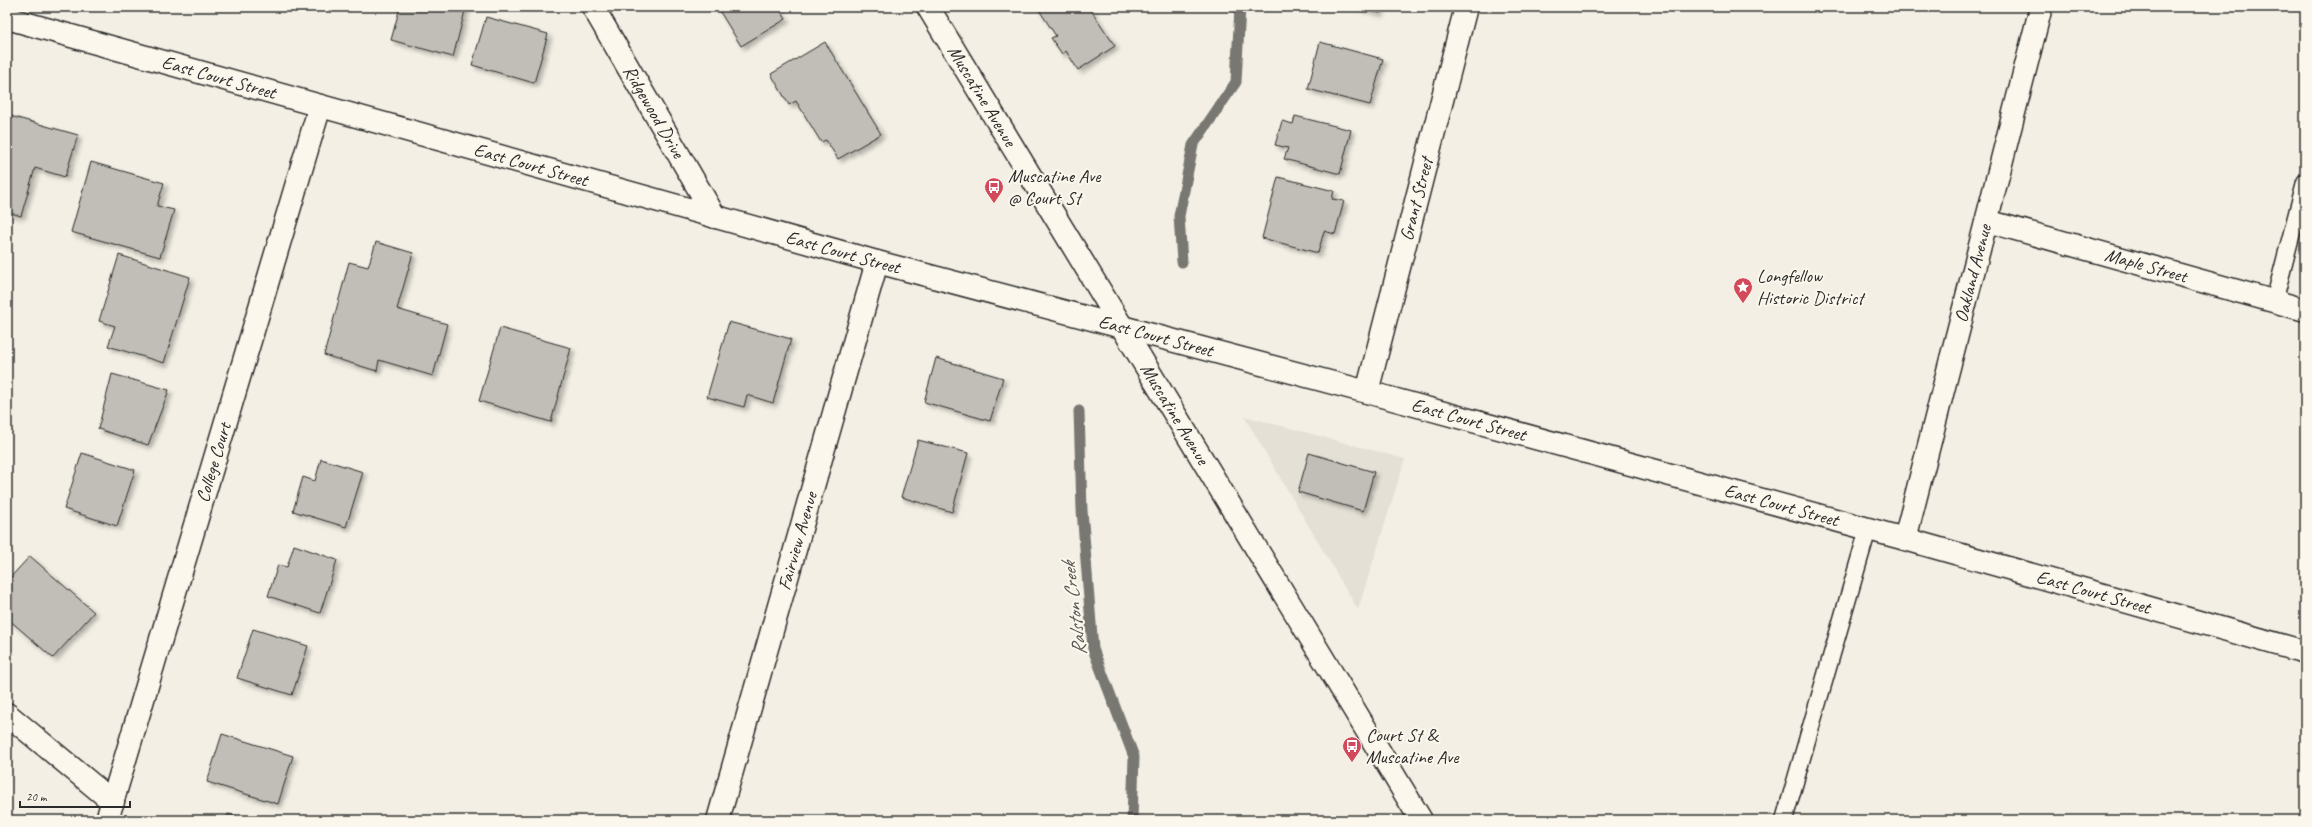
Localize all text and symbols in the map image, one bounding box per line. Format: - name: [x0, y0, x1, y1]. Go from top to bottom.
- street label: Muscatine Avenue: [942, 41, 1023, 153]
- street label: East Court Street: [159, 50, 280, 105]
- street label: Ridgewood Drive: [617, 61, 691, 164]
- street label: East Court Street: [471, 138, 592, 193]
- street label: Grant Street: [1394, 153, 1439, 243]
- place label: Muscatine Ave @ Court St: [1008, 164, 1102, 210]
- bus stop icon: Muscatine Ave @ Court St: [983, 176, 1005, 204]
- street label: Oakland Avenue: [1949, 220, 1997, 325]
- street label: East Court Street: [783, 225, 904, 280]
- street label: Maple Street: [2102, 243, 2191, 289]
- place label: Longfellow Historic District: [1757, 264, 1866, 310]
- place icon: Longfellow Historic District: [1732, 276, 1754, 304]
- street label: East Court Street: [1096, 309, 1217, 363]
- street label: Muscatine Avenue: [1135, 359, 1216, 471]
- street label: East Court Street: [1409, 393, 1530, 447]
- street label: College Court: [190, 418, 237, 505]
- street label: East Court Street: [1722, 478, 1843, 533]
- street label: Fairview Avenue: [772, 488, 823, 593]
- water label: Ralston Creek: [1055, 557, 1092, 657]
- street label: East Court Street: [2034, 565, 2155, 620]
- place label: Court St & Muscatine Ave: [1366, 723, 1460, 769]
- bus stop icon: Court St & Muscatine Ave: [1341, 735, 1363, 763]
- scale bar: [20, 783, 130, 809]
- text: 20 m: [26, 789, 48, 805]

